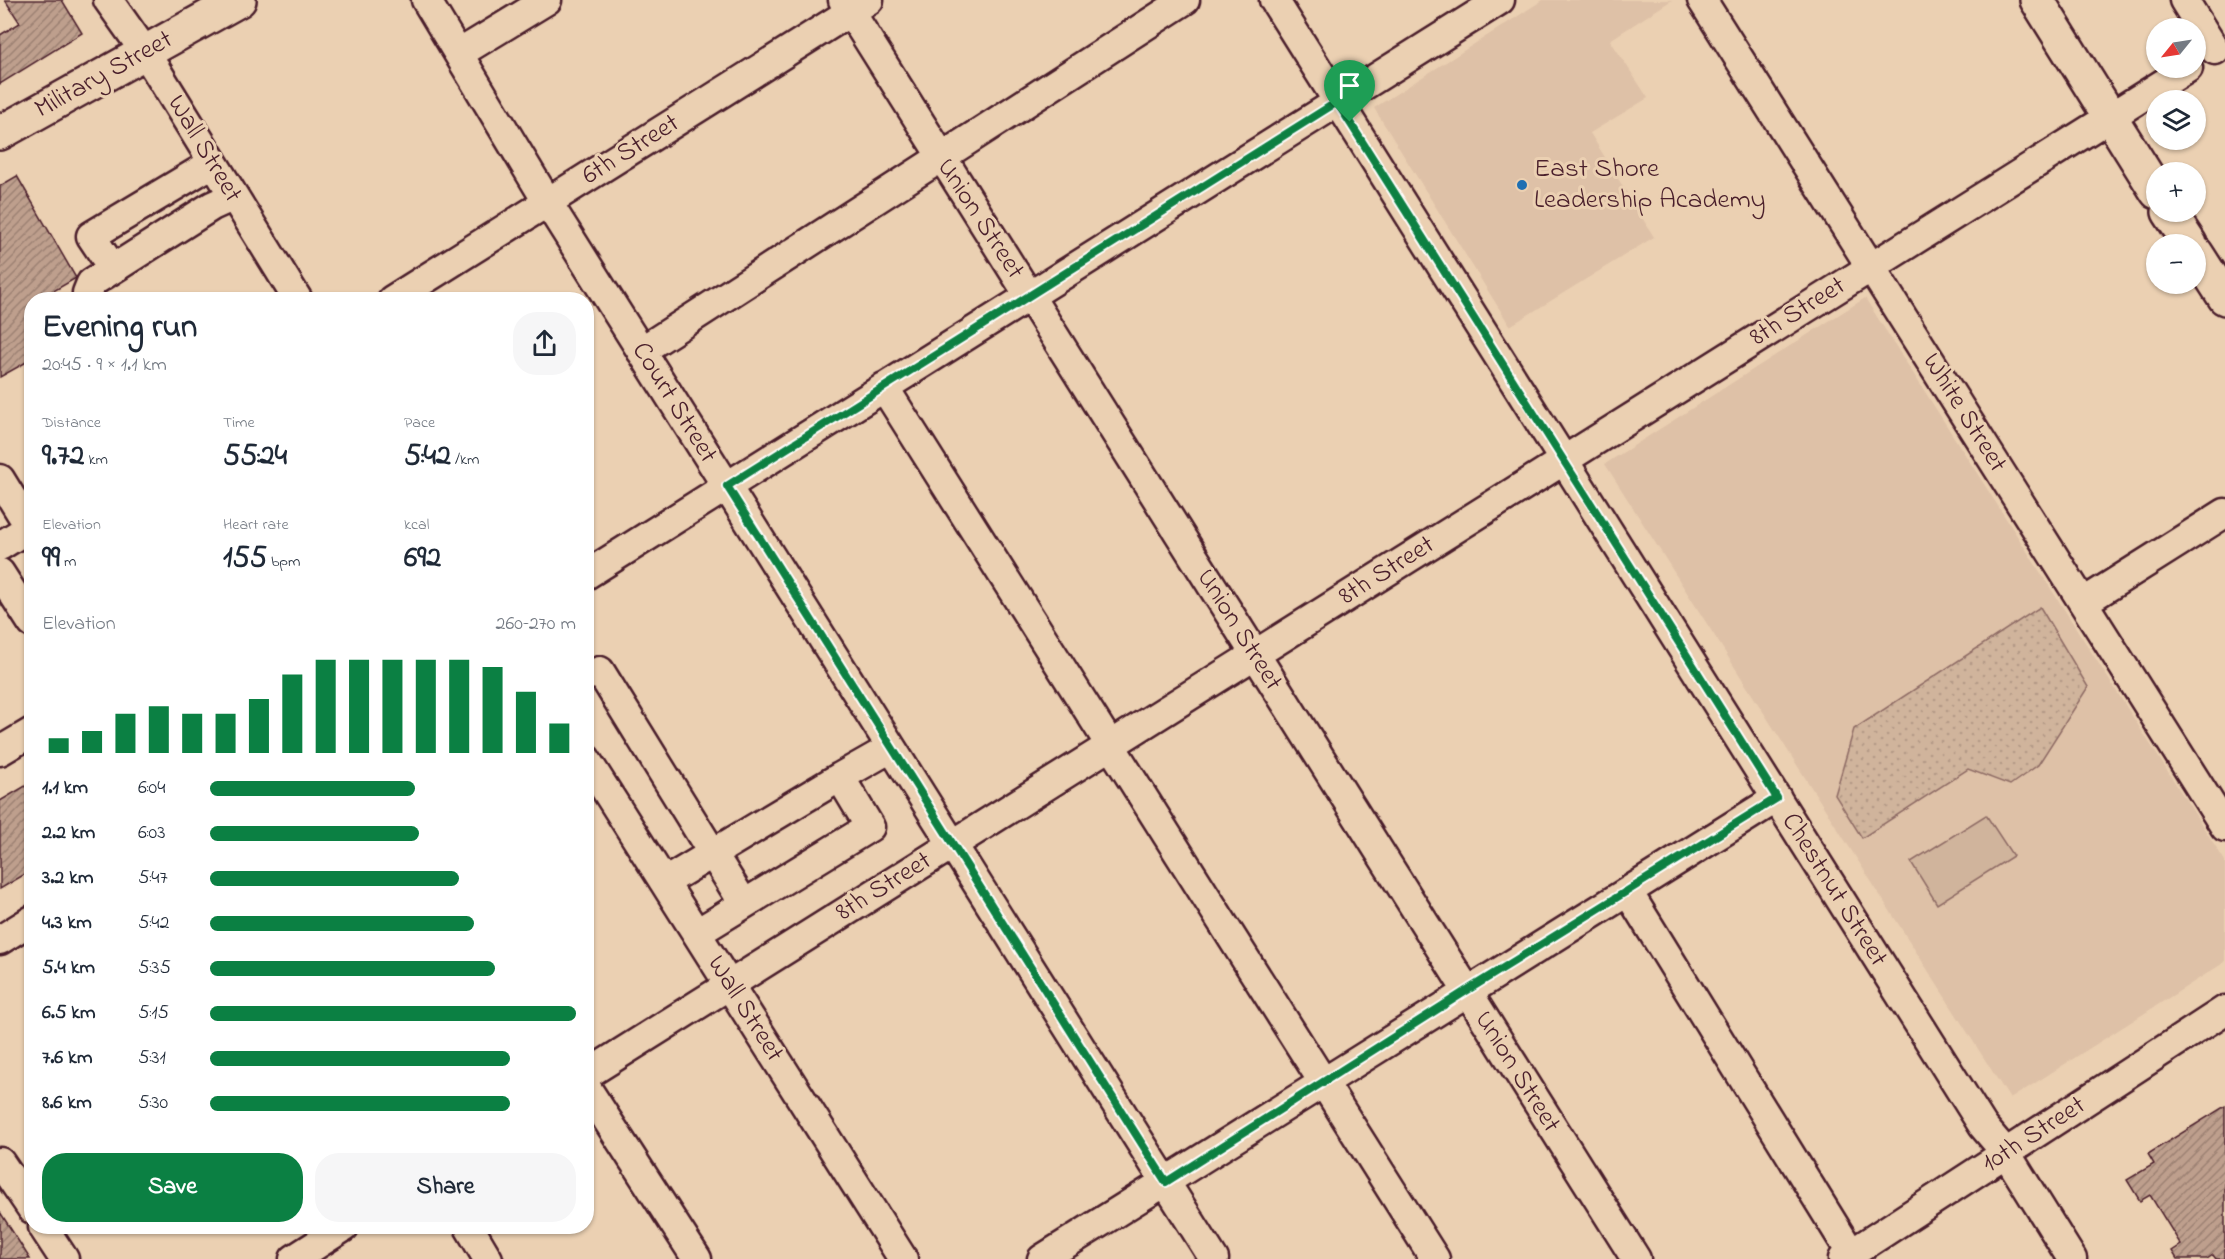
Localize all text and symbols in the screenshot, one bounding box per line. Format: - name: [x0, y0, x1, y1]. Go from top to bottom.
- north arrow: [2146, 18, 2206, 78]
- map controls: [2146, 18, 2206, 294]
- street label: Military Street: [28, 21, 180, 129]
- pin: [1324, 60, 1375, 122]
- icon: arrive: [1333, 69, 1366, 102]
- street label: Wall Street: [157, 88, 251, 210]
- button: layers: [2146, 90, 2206, 150]
- street label: 6th Street: [575, 105, 687, 195]
- place label: East Shore Leadership Academy: [1534, 150, 1766, 220]
- street label: Union Street: [926, 151, 1034, 287]
- button: +: [2146, 162, 2206, 222]
- marker: East Shore Leadership Academy: [1515, 178, 1529, 192]
- button: −: [2146, 234, 2206, 294]
- street label: 8th Street: [1742, 267, 1854, 357]
- text: Evening run: [42, 304, 197, 352]
- button: share: [513, 312, 576, 375]
- street label: Court Street: [621, 335, 727, 471]
- street label: White Street: [1912, 346, 2016, 480]
- text: 20:45 · 9 × 1.1 km: [42, 351, 167, 380]
- text: Distance: [42, 411, 101, 435]
- text: Time: [223, 411, 255, 435]
- text: Pace: [404, 411, 435, 435]
- text: 9.72: [42, 435, 84, 479]
- text: 55:24: [223, 435, 287, 479]
- text: 5:42: [404, 435, 451, 479]
- text: km: [84, 448, 108, 472]
- text: /km: [451, 448, 479, 472]
- text: Elevation: [42, 513, 101, 537]
- text: Heart rate: [223, 513, 289, 537]
- text: kcal: [404, 513, 429, 537]
- street label: 8th Street: [1331, 526, 1443, 616]
- text: 99: [42, 537, 60, 581]
- text: 155: [223, 537, 267, 581]
- text: 692: [404, 537, 441, 581]
- text: m: [60, 550, 76, 574]
- text: bpm: [267, 550, 300, 574]
- street label: Union Street: [1186, 561, 1292, 699]
- text: Elevation: [42, 610, 116, 639]
- text: 260–270 m: [496, 610, 576, 639]
- text: 1.1 km: [42, 774, 88, 803]
- text: 6:04: [138, 774, 165, 803]
- street label: Chestnut Street: [1771, 805, 1897, 975]
- text: 2.2 km: [42, 819, 95, 848]
- text: 6:03: [138, 819, 165, 848]
- street label: 8th Street: [828, 842, 940, 932]
- text: 3.2 km: [42, 864, 94, 893]
- text: 5:47: [138, 864, 168, 893]
- text: 4.3 km: [42, 909, 92, 938]
- text: 5:42: [138, 909, 169, 938]
- street label: Wall Street: [697, 948, 793, 1070]
- text: 5.4 km: [42, 954, 95, 983]
- text: 5:35: [138, 954, 171, 983]
- text: 6.5 km: [42, 999, 96, 1028]
- text: 5:15: [138, 999, 169, 1028]
- street label: Union Street: [1464, 1003, 1570, 1141]
- text: 7.6 km: [42, 1044, 92, 1073]
- text: 5:31: [138, 1044, 166, 1073]
- street label: 10th Street: [1974, 1087, 2094, 1183]
- text: 8.6 km: [42, 1089, 92, 1118]
- text: 5:30: [138, 1089, 168, 1118]
- button: Save: [42, 1153, 303, 1222]
- button: Share: [315, 1153, 576, 1222]

